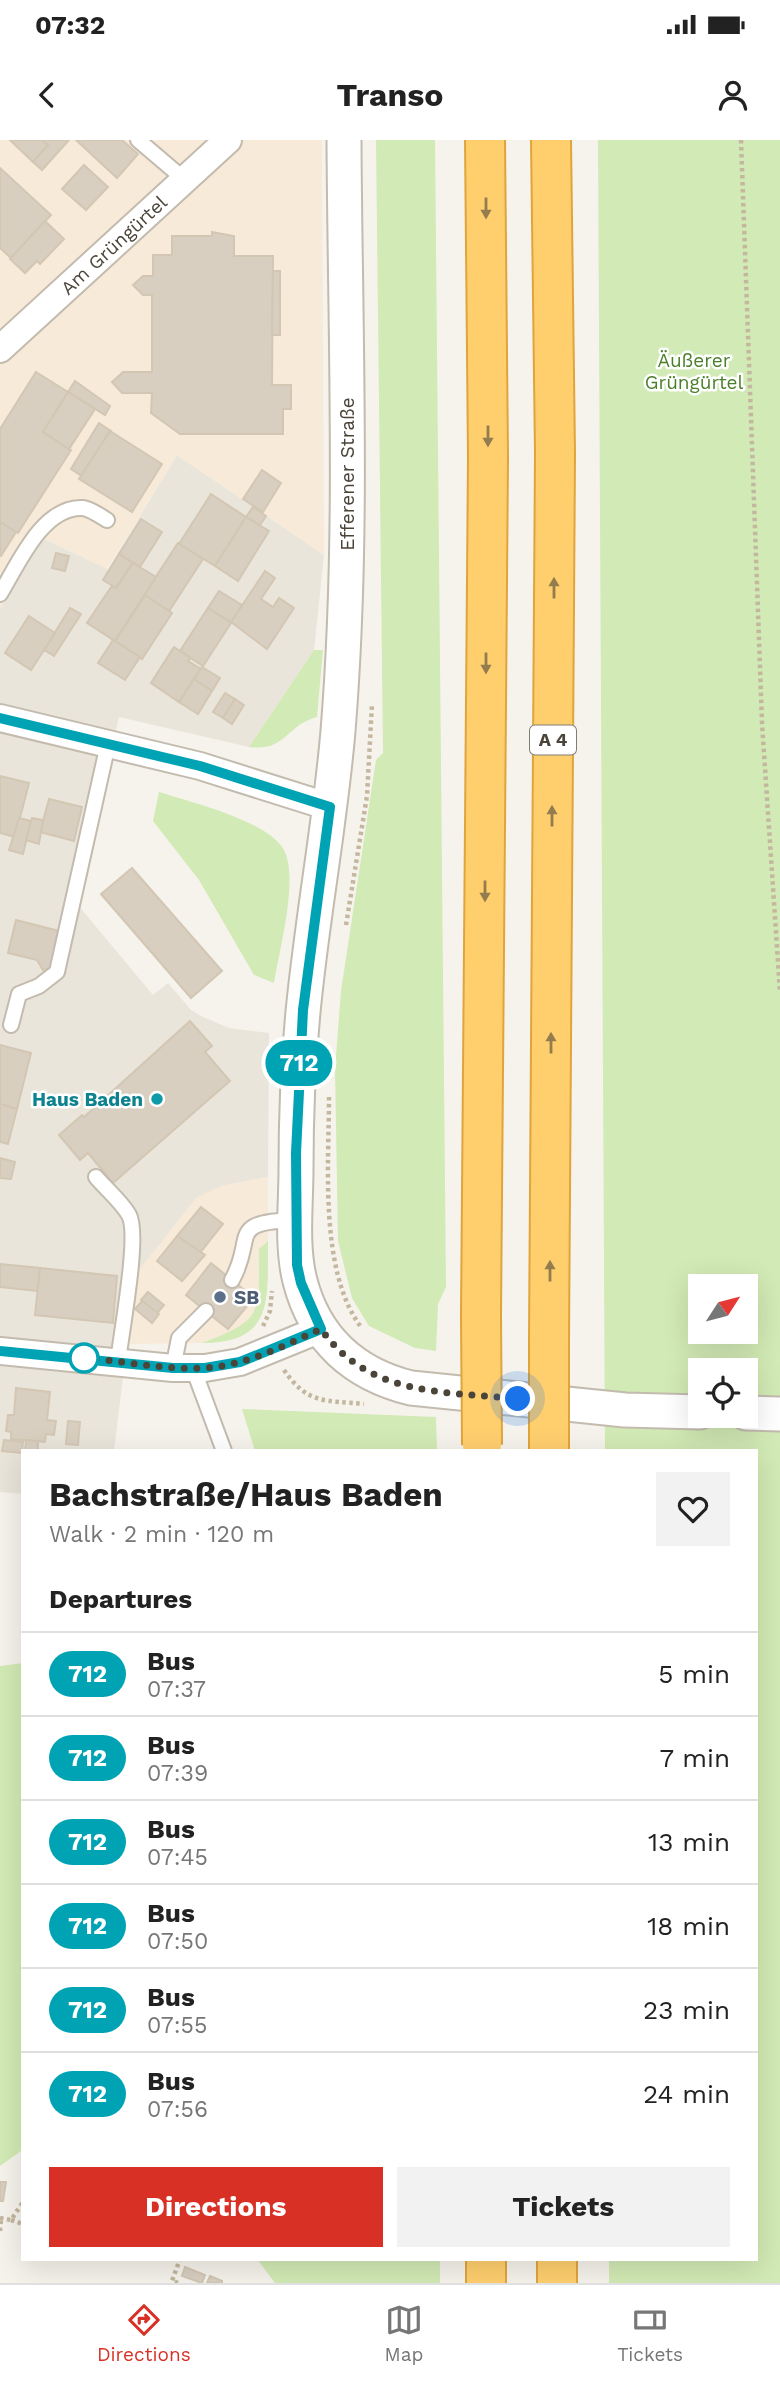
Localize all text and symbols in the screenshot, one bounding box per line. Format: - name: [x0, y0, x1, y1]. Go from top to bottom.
- text: 07:32: [35, 10, 105, 40]
- icon: back: [28, 76, 66, 114]
- text: Transo: [337, 76, 443, 114]
- icon: person: [714, 76, 752, 114]
- street label: Am Grüngürtel: [56, 191, 172, 300]
- one-way arrow: [480, 197, 492, 219]
- park label: Äußerer Grüngürtel: [645, 349, 744, 394]
- street label: Efferener Straße: [336, 397, 359, 551]
- one-way arrow: [482, 425, 494, 447]
- one-way arrow: [548, 577, 560, 599]
- one-way arrow: [480, 652, 492, 674]
- road number: A 4: [530, 726, 576, 754]
- one-way arrow: [547, 805, 558, 827]
- one-way arrow: [479, 880, 491, 902]
- one-way arrow: [545, 1032, 557, 1054]
- line badge: 712: [259, 1040, 339, 1086]
- text: 712: [279, 1049, 319, 1077]
- place label: Haus Baden: [32, 1088, 143, 1111]
- marker: Haus Baden: [149, 1091, 165, 1107]
- one-way arrow: [544, 1260, 555, 1282]
- north arrow: [688, 1274, 758, 1344]
- map controls: [688, 1274, 758, 1428]
- place label: SB: [234, 1286, 259, 1309]
- marker: SB: [212, 1289, 228, 1305]
- unlabelled marker: [69, 1343, 99, 1373]
- button: locate: [688, 1358, 758, 1428]
- your location: [500, 1381, 535, 1416]
- button: heart: [656, 1472, 730, 1546]
- text: Bachstraße/Haus Baden: [49, 1475, 443, 1514]
- text: Walk · 2 min · 120 m: [49, 1521, 274, 1548]
- text: Departures: [49, 1584, 192, 1614]
- text: Bus: [147, 1646, 195, 1676]
- text: 5 min: [658, 1659, 730, 1689]
- text: 712: [68, 1660, 107, 1688]
- text: 07:37: [147, 1676, 206, 1703]
- text: Bus: [147, 1730, 195, 1760]
- text: 7 min: [660, 1743, 730, 1773]
- text: 712: [68, 1744, 107, 1772]
- text: 07:39: [147, 1760, 208, 1787]
- text: Bus: [147, 1814, 195, 1844]
- text: 13 min: [648, 1827, 730, 1857]
- text: 712: [68, 1828, 107, 1856]
- text: 07:45: [147, 1844, 208, 1871]
- text: Bus: [147, 1898, 195, 1928]
- text: 18 min: [647, 1911, 730, 1941]
- text: 712: [68, 1912, 107, 1940]
- text: 07:50: [147, 1928, 208, 1955]
- text: Bus: [147, 1982, 195, 2012]
- text: 23 min: [643, 1995, 730, 2025]
- text: 712: [68, 1996, 107, 2024]
- text: 07:55: [147, 2012, 207, 2039]
- text: Bus: [147, 2066, 195, 2096]
- text: 24 min: [643, 2079, 730, 2109]
- text: 712: [68, 2080, 107, 2108]
- text: 07:56: [147, 2096, 208, 2123]
- button: Directions: [49, 2167, 383, 2247]
- button: Tickets: [397, 2167, 730, 2247]
- tab: Directions: [97, 2301, 191, 2366]
- tab: Map: [385, 2301, 423, 2366]
- tab: Tickets: [617, 2301, 683, 2366]

